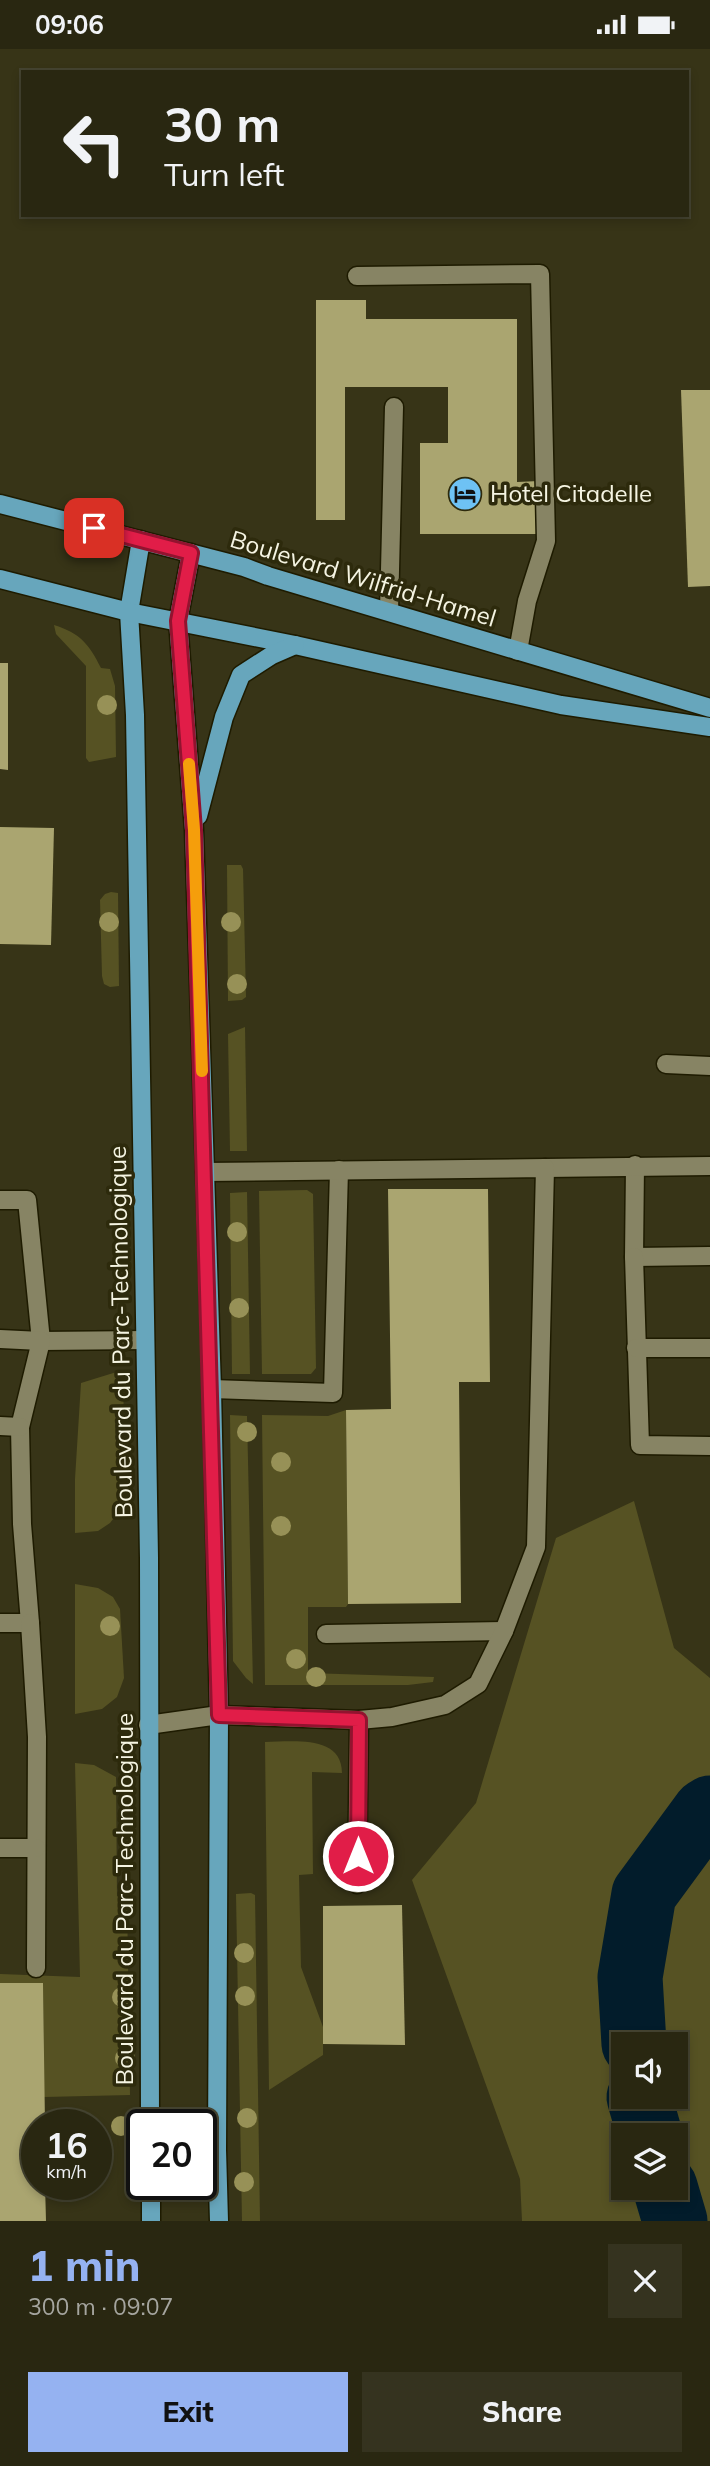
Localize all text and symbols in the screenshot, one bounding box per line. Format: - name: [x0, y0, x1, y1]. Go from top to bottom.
- text: 09:06: [35, 8, 104, 41]
- text: 30 m: [164, 93, 280, 154]
- icon: left: [49, 98, 140, 189]
- text: Turn left: [164, 154, 284, 194]
- hotel icon: Hotel Citadelle: [446, 475, 484, 513]
- place label: Hotel Citadelle: [490, 478, 652, 508]
- pin: [64, 498, 124, 558]
- icon: arrive: [75, 509, 113, 547]
- street label: Boulevard Wilfrid-Hamel: [227, 523, 500, 633]
- street label: Boulevard du Parc-Technologique: [102, 1146, 138, 1518]
- street label: Boulevard du Parc-Technologique: [109, 1713, 139, 2085]
- position arrow: [321, 1819, 395, 1893]
- map controls: [611, 2032, 688, 2200]
- button: sound: [611, 2032, 688, 2109]
- speed limit sign: 20: [126, 2109, 217, 2200]
- text: 16: [45, 2123, 88, 2167]
- button: layers: [611, 2123, 688, 2200]
- text: km/h: [46, 2160, 87, 2183]
- text: 1 min: [28, 2239, 141, 2292]
- button: close: [608, 2244, 682, 2318]
- text: 300 m · 09:07: [28, 2292, 173, 2321]
- button: Exit: [28, 2372, 348, 2452]
- button: Share: [362, 2372, 682, 2452]

